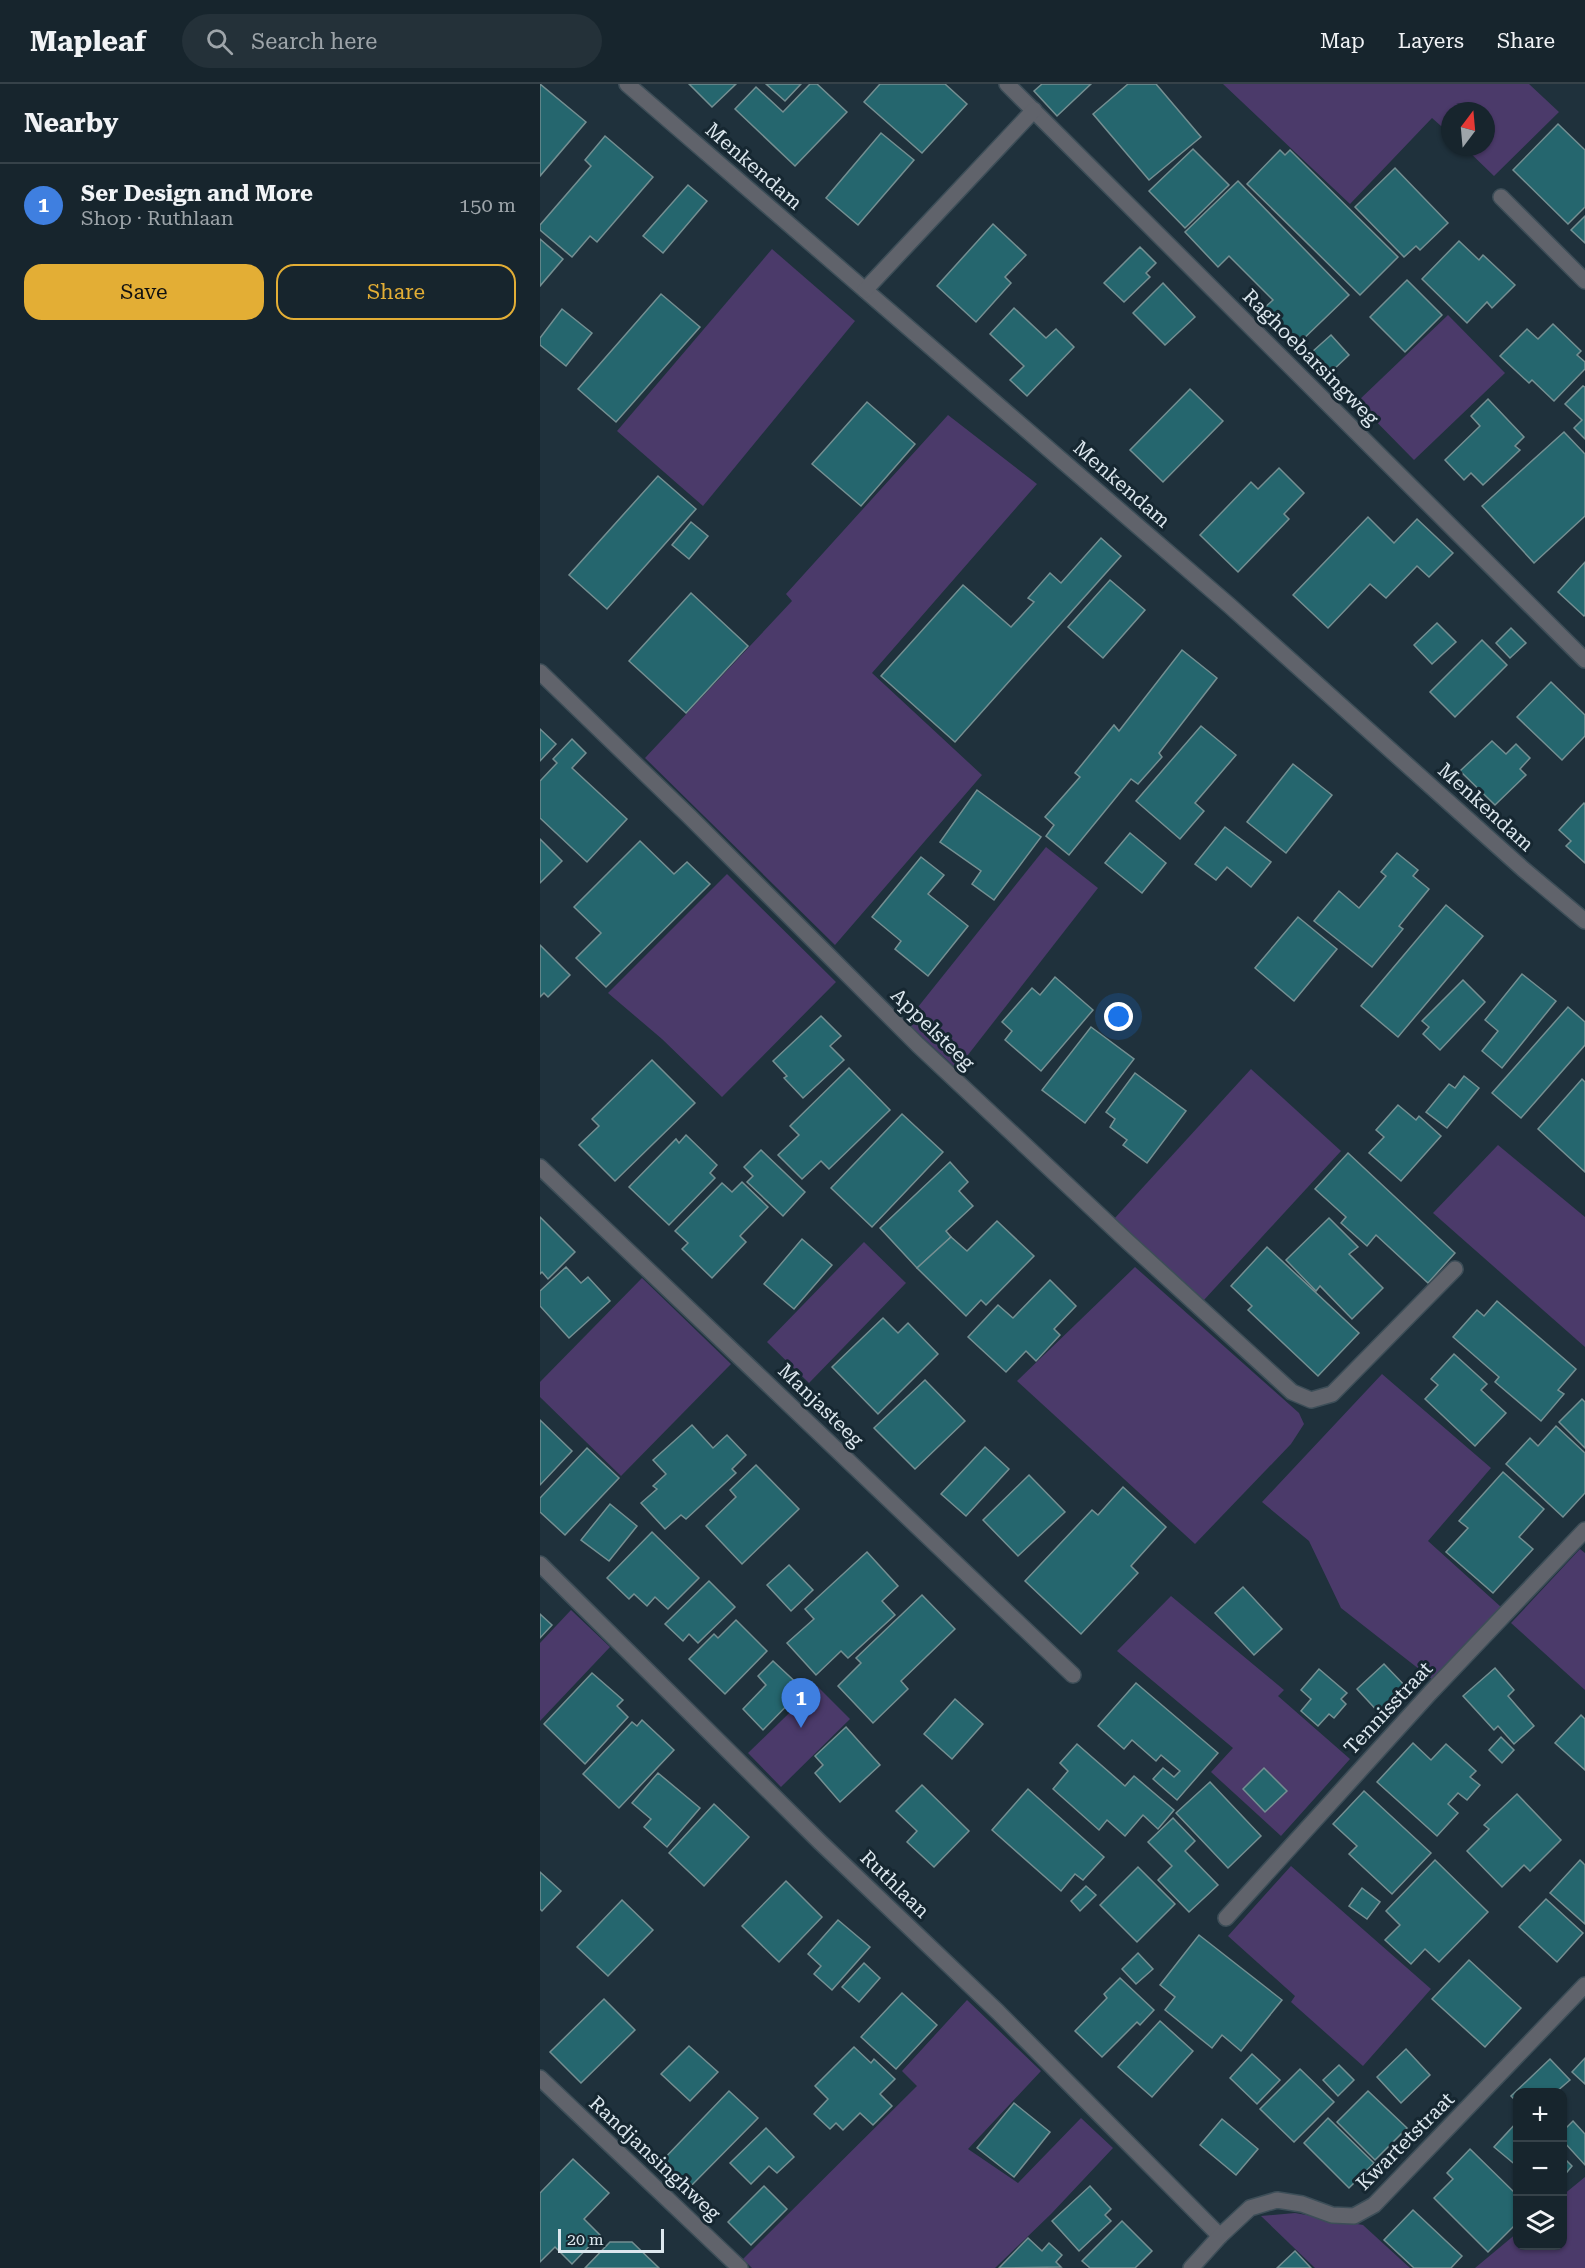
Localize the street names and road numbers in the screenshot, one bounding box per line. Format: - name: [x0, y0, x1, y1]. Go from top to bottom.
- street label: Menkendam: [701, 117, 807, 215]
- street label: Raghoebarsingweg: [1238, 284, 1384, 430]
- street label: Menkendam: [1069, 435, 1175, 533]
- street label: Menkendam: [1433, 758, 1539, 856]
- street label: Appelsteeg: [886, 983, 980, 1075]
- street label: Manjasteeg: [773, 1358, 869, 1452]
- street label: Tennisstraat: [1339, 1656, 1438, 1760]
- street label: Ruthlaan: [856, 1845, 935, 1923]
- street label: Kwartetstraat: [1351, 2087, 1459, 2195]
- street label: Randjansinghweg: [584, 2091, 726, 2226]

